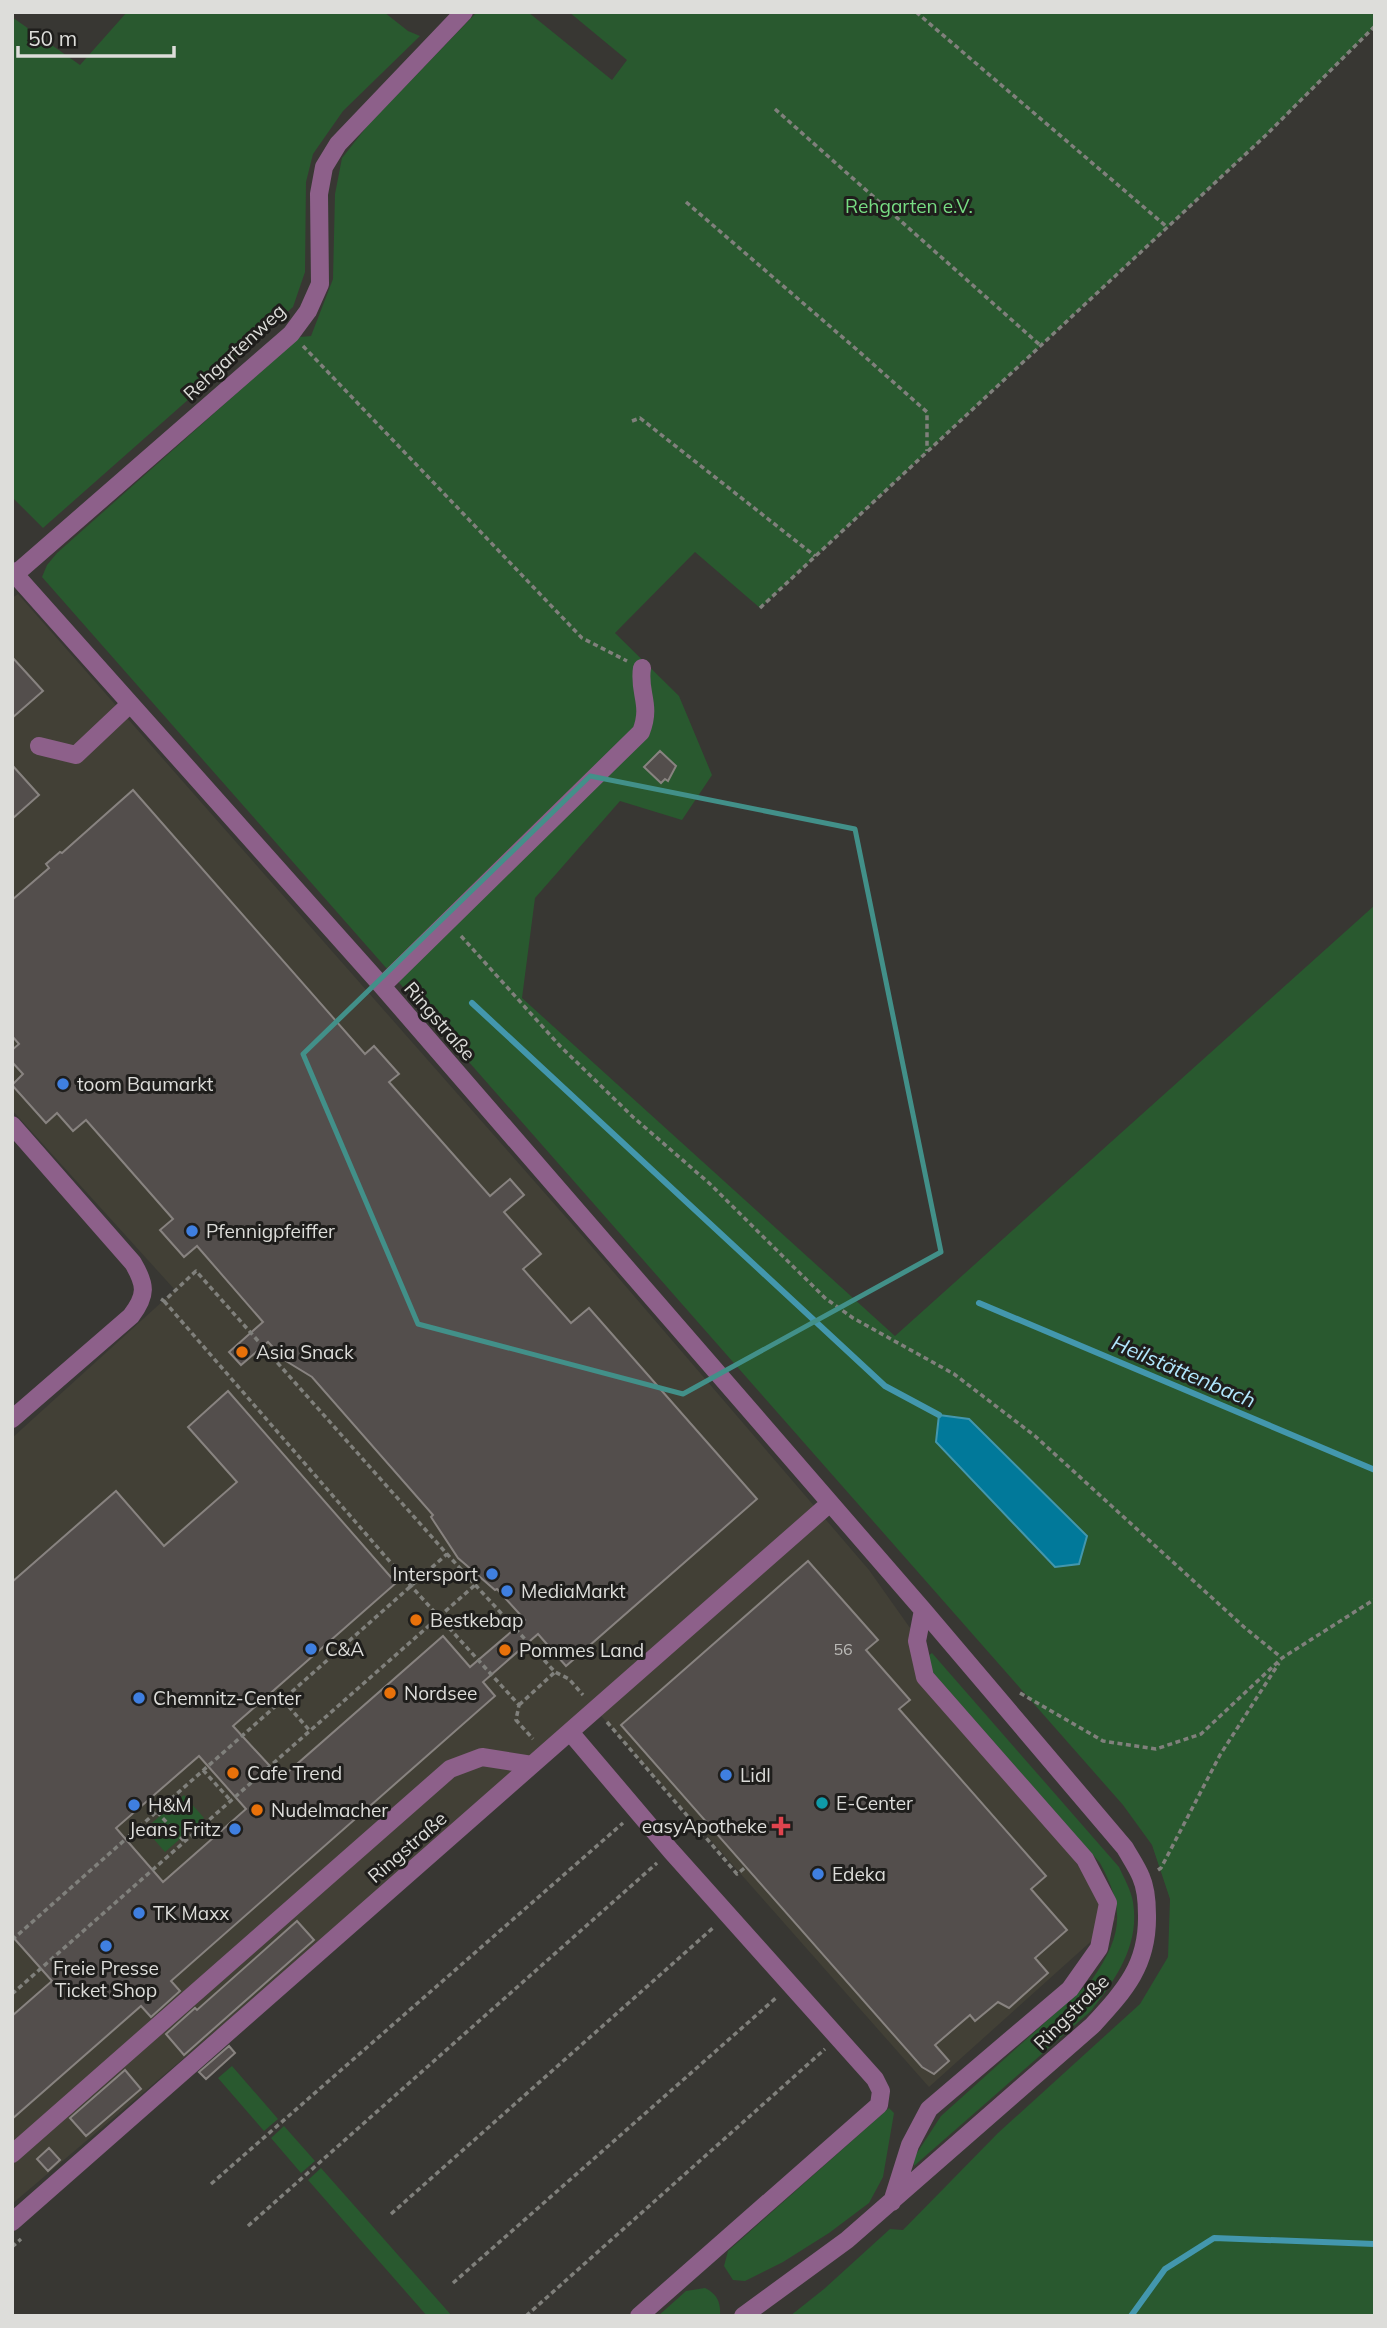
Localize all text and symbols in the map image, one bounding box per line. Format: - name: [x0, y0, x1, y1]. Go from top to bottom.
- scale bar: [18, 14, 173, 58]
- text: 50 m: [28, 25, 77, 51]
- park label: Rehgarten e.V.: [845, 194, 973, 218]
- street label: Rehgartenweg: [178, 299, 290, 405]
- street label: Ringstraße: [399, 977, 481, 1065]
- place label: toom Baumarkt: [77, 1072, 214, 1096]
- marker: toom Baumarkt: [55, 1076, 71, 1092]
- place label: Pfennigpfeiffer: [206, 1219, 335, 1243]
- marker: Pfennigpfeiffer: [184, 1223, 200, 1239]
- water label: Heilstättenbach: [1108, 1329, 1260, 1413]
- place label: Asia Snack: [256, 1340, 354, 1364]
- marker: Asia Snack: [234, 1344, 250, 1360]
- place label: Intersport: [393, 1562, 478, 1586]
- marker: Intersport: [484, 1566, 500, 1582]
- place label: MediaMarkt: [521, 1579, 626, 1603]
- marker: MediaMarkt: [499, 1583, 515, 1599]
- place label: Bestkebap: [430, 1608, 523, 1632]
- marker: Bestkebap: [408, 1612, 424, 1628]
- place label: C&A: [325, 1637, 364, 1661]
- place label: Pommes Land: [519, 1638, 644, 1662]
- house number: 56: [833, 1639, 853, 1659]
- marker: C&A: [303, 1641, 319, 1657]
- marker: Pommes Land: [497, 1642, 513, 1658]
- place label: Nordsee: [404, 1681, 477, 1705]
- marker: Nordsee: [382, 1685, 398, 1701]
- place label: Chemnitz-Center: [153, 1686, 301, 1710]
- marker: Chemnitz-Center: [131, 1690, 147, 1706]
- place label: Cafe Trend: [247, 1761, 342, 1785]
- place label: Lidl: [740, 1763, 771, 1787]
- marker: Cafe Trend: [225, 1765, 241, 1781]
- marker: Lidl: [718, 1767, 734, 1783]
- place label: E-Center: [836, 1791, 913, 1815]
- place label: H&M: [148, 1793, 192, 1817]
- marker: E-Center: [814, 1795, 830, 1811]
- marker: H&M: [126, 1797, 142, 1813]
- place label: Nudelmacher: [271, 1798, 388, 1822]
- marker: Nudelmacher: [249, 1802, 265, 1818]
- street label: Ringstraße: [363, 1806, 451, 1888]
- place label: easyApotheke: [642, 1814, 767, 1838]
- place label: Jeans Fritz: [129, 1817, 221, 1841]
- marker: easyApotheke: [773, 1818, 789, 1834]
- marker: Jeans Fritz: [227, 1821, 243, 1837]
- place label: Edeka: [832, 1862, 886, 1886]
- marker: Edeka: [810, 1866, 826, 1882]
- place label: TK Maxx: [153, 1901, 230, 1925]
- marker: TK Maxx: [131, 1905, 147, 1921]
- marker: Freie Presse Ticket Shop: [98, 1938, 114, 1954]
- place label: Freie Presse Ticket Shop: [53, 1956, 159, 2002]
- street label: Ringstraße: [1028, 1969, 1114, 2055]

